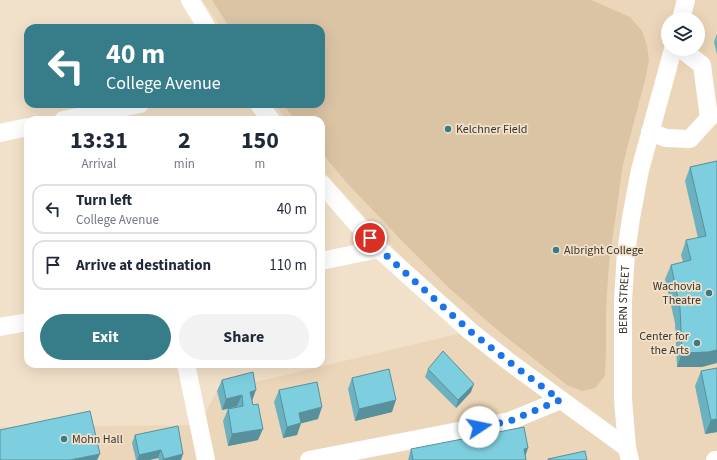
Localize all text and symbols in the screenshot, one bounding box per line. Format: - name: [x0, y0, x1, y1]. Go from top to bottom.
- map controls: [661, 12, 705, 56]
- button: layers: [661, 12, 705, 56]
- text: 40 m: [106, 34, 165, 74]
- icon: left: [40, 40, 92, 92]
- text: College Avenue: [106, 71, 221, 96]
- place label: Kelchner Field: [456, 121, 528, 138]
- text: 13:31: [70, 123, 128, 158]
- text: 2: [178, 123, 191, 158]
- text: 150: [241, 123, 279, 158]
- marker: Kelchner Field: [443, 124, 453, 134]
- text: Arrival: [81, 155, 116, 173]
- text: min: [174, 155, 195, 173]
- text: m: [255, 155, 265, 173]
- text: Turn left: [76, 190, 132, 211]
- icon: left: [42, 198, 64, 220]
- text: 40 m: [277, 199, 307, 220]
- text: College Avenue: [76, 211, 159, 229]
- pin: [353, 221, 387, 255]
- icon: arrive: [359, 227, 381, 249]
- place label: Albright College: [564, 242, 644, 259]
- marker: Albright College: [551, 245, 561, 255]
- icon: arrive: [42, 254, 64, 276]
- text: Arrive at destination: [76, 255, 211, 276]
- text: 110 m: [269, 255, 307, 276]
- street label: BERN STREET: [614, 264, 634, 334]
- place label: Wachovia Theatre: [653, 278, 701, 309]
- marker: Wachovia Theatre: [704, 288, 714, 298]
- button: Exit: [40, 314, 171, 360]
- button: Share: [179, 314, 309, 360]
- place label: Center for the Arts: [639, 328, 690, 359]
- marker: Center for the Arts: [692, 338, 702, 348]
- position arrow: [458, 406, 500, 448]
- place label: Mohn Hall: [72, 431, 123, 448]
- marker: Mohn Hall: [59, 434, 69, 444]

